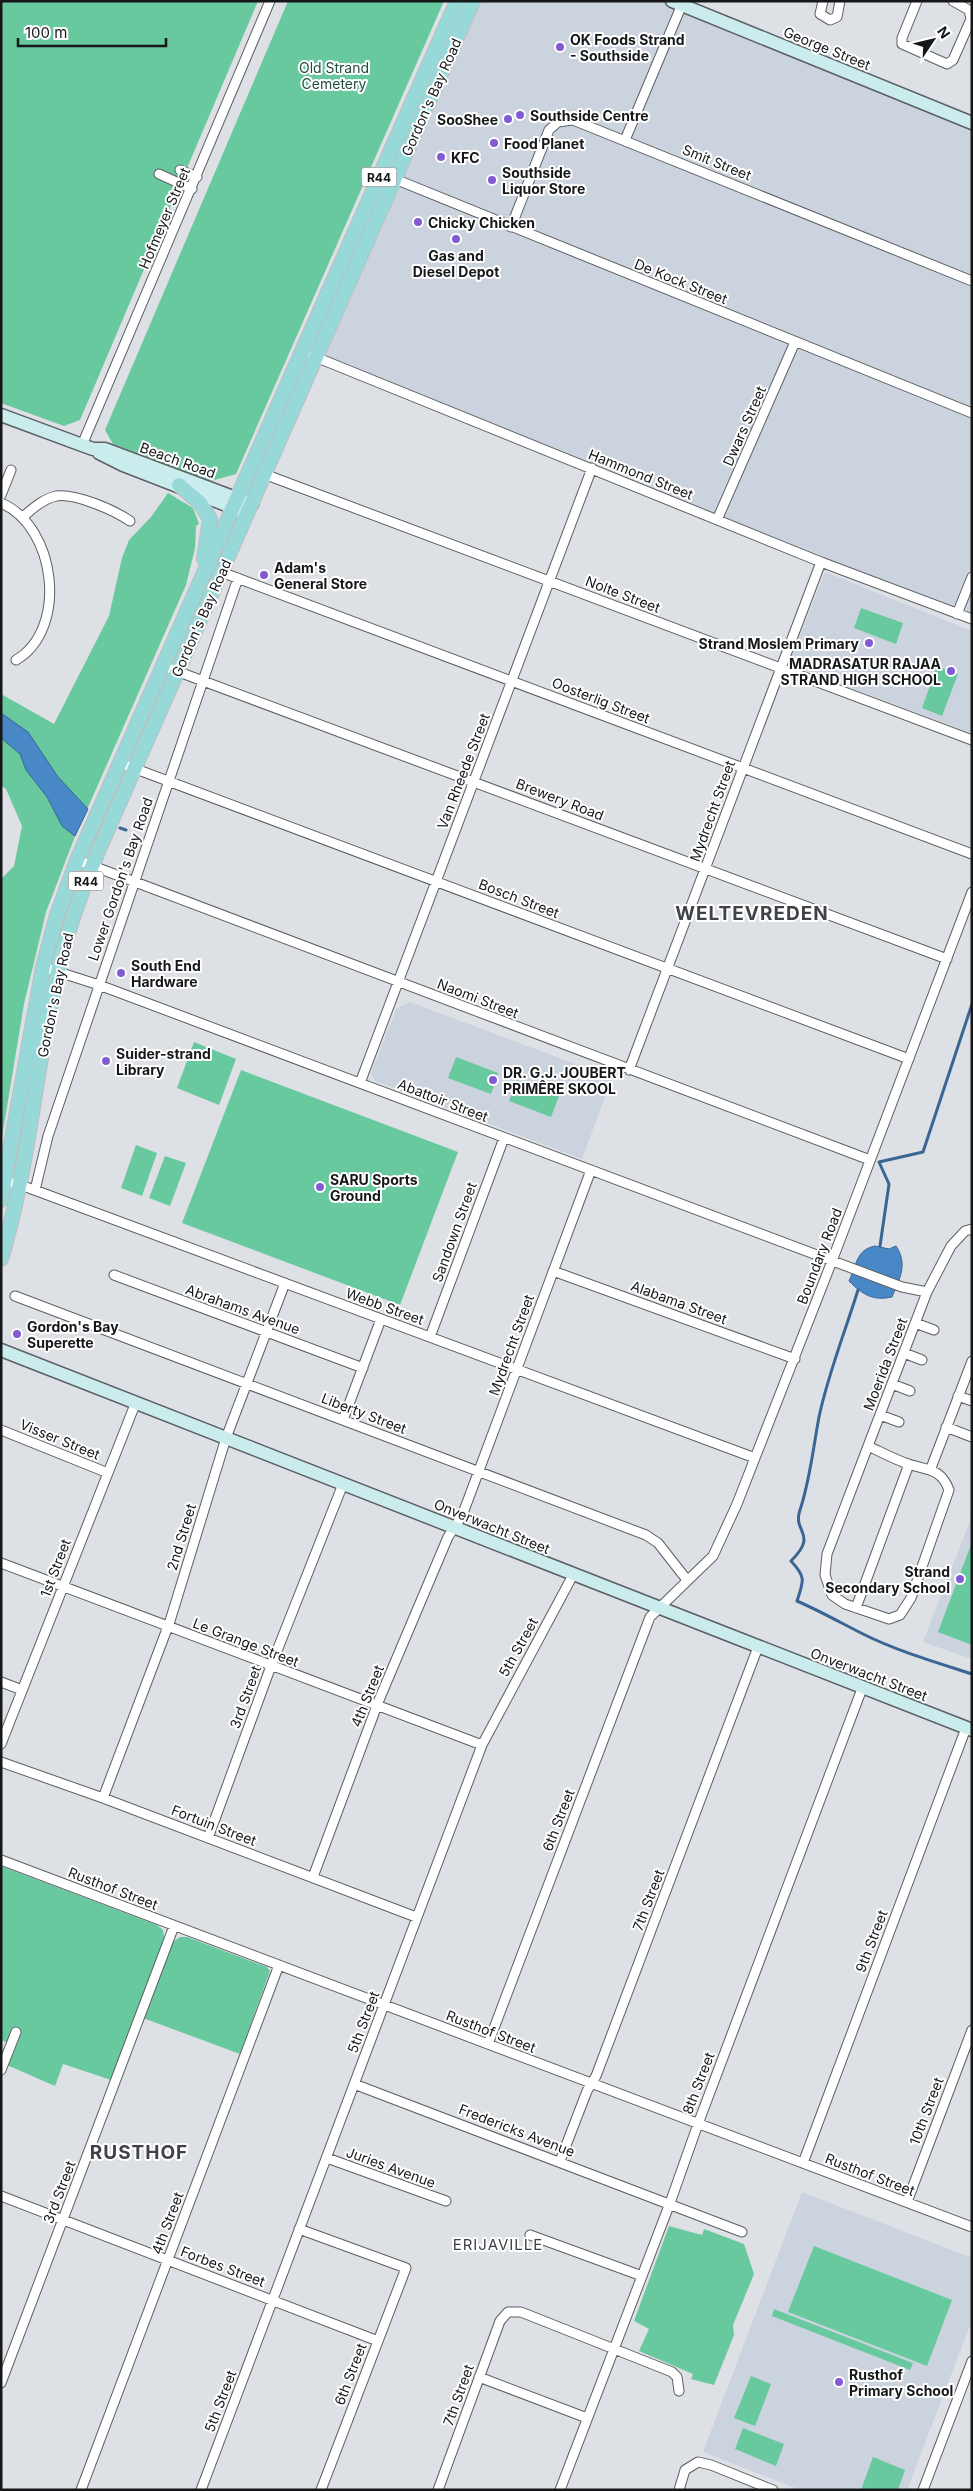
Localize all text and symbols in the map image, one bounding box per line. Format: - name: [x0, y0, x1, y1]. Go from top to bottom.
- scale bar: [18, 15, 165, 47]
- north arrow: [908, 15, 958, 65]
- text: 100 m: [25, 23, 67, 42]
- street label: George Street: [781, 23, 873, 73]
- text: N: [934, 23, 954, 42]
- place label: OK Foods Strand - Southside: [570, 31, 685, 64]
- street label: Gordon's Bay Road: [397, 36, 465, 158]
- marker: OK Foods Strand - Southside: [554, 41, 566, 53]
- park label: Old Strand Cemetery: [299, 59, 369, 92]
- place label: Southside Centre: [530, 107, 649, 124]
- marker: Southside Centre: [514, 109, 526, 121]
- place label: SooShee: [437, 111, 498, 128]
- marker: SooShee: [502, 113, 514, 125]
- place label: Food Planet: [504, 135, 584, 152]
- marker: Food Planet: [488, 137, 500, 149]
- street label: Smit Street: [680, 141, 754, 184]
- place label: KFC: [451, 149, 480, 166]
- marker: KFC: [435, 151, 447, 163]
- street label: Hofmeyer Street: [135, 164, 193, 271]
- place label: Southside Liquor Store: [502, 164, 585, 197]
- road number: R44: [362, 168, 396, 186]
- marker: Southside Liquor Store: [486, 174, 498, 186]
- place label: Chicky Chicken: [428, 214, 535, 231]
- marker: Chicky Chicken: [412, 216, 424, 228]
- marker: Gas and Diesel Depot: [450, 233, 462, 245]
- place label: Gas and Diesel Depot: [413, 247, 499, 280]
- street label: De Kock Street: [632, 255, 730, 308]
- street label: Dwars Street: [719, 383, 769, 469]
- street label: Beach Road: [138, 438, 218, 482]
- street label: Hammond Street: [586, 445, 696, 503]
- street label: Gordon's Bay Road: [167, 557, 235, 679]
- place label: Adam's General Store: [274, 559, 367, 592]
- marker: Adam's General Store: [258, 569, 270, 581]
- street label: Nolte Street: [583, 572, 663, 616]
- place label: Strand Moslem Primary: [699, 635, 860, 652]
- marker: Strand Moslem Primary: [863, 637, 875, 649]
- place label: MADRASATUR RAJAA STRAND HIGH SCHOOL: [781, 655, 942, 688]
- marker: MADRASATUR RAJAA STRAND HIGH SCHOOL: [945, 665, 957, 677]
- street label: Oosterlig Street: [550, 674, 653, 727]
- street label: Van Rheede Street: [433, 710, 493, 831]
- street label: Mydrecht Street: [686, 758, 738, 864]
- street label: Brewery Road: [514, 774, 606, 824]
- street label: Lower Gordon's Bay Road: [84, 795, 156, 963]
- road number: R44: [68, 871, 104, 890]
- street label: Bosch Street: [476, 875, 562, 921]
- district label: WELTEVREDEN: [675, 902, 829, 925]
- street label: Gordon's Bay Road: [33, 931, 77, 1059]
- place label: South End Hardware: [131, 957, 201, 990]
- marker: South End Hardware: [115, 967, 127, 979]
- street label: Naomi Street: [435, 975, 522, 1021]
- place label: Suider-strand Library: [116, 1045, 211, 1078]
- marker: Suider-strand Library: [100, 1055, 112, 1067]
- place label: DR. G.J. JOUBERT PRIMÊRE SKOOL: [503, 1064, 626, 1097]
- marker: DR. G.J. JOUBERT PRIMÊRE SKOOL: [487, 1074, 499, 1086]
- street label: Abattoir Street: [395, 1075, 491, 1125]
- place label: SARU Sports Ground: [330, 1171, 418, 1204]
- street label: Sandown Street: [428, 1179, 480, 1284]
- marker: SARU Sports Ground: [314, 1181, 326, 1193]
- street label: Boundary Road: [793, 1206, 845, 1306]
- street label: Alabama Street: [629, 1277, 730, 1327]
- street label: Abrahams Avenue: [184, 1280, 302, 1338]
- street label: Webb Street: [344, 1284, 427, 1328]
- street label: Mydrecht Street: [485, 1292, 537, 1398]
- street label: Moerida Street: [860, 1315, 911, 1413]
- place label: Gordon's Bay Superette: [27, 1318, 119, 1351]
- marker: Gordon's Bay Superette: [11, 1328, 23, 1340]
- street label: Liberty Street: [319, 1389, 409, 1437]
- street label: Visser Street: [18, 1415, 103, 1463]
- street label: Onverwacht Street: [432, 1495, 553, 1557]
- street label: 2nd Street: [163, 1501, 199, 1572]
- street label: 1st Street: [36, 1536, 74, 1600]
- place label: Strand Secondary School: [825, 1563, 950, 1596]
- marker: Strand Secondary School: [954, 1573, 966, 1585]
- street label: Le Grange Street: [191, 1614, 302, 1670]
- street label: 5th Street: [495, 1614, 541, 1679]
- street label: Onverwacht Street: [808, 1644, 930, 1704]
- street label: 4th Street: [347, 1662, 387, 1729]
- street label: 3rd Street: [226, 1663, 264, 1731]
- street label: 6th Street: [538, 1786, 578, 1853]
- street label: Fortuin Street: [169, 1801, 259, 1849]
- street label: Rusthof Street: [66, 1863, 161, 1913]
- street label: 7th Street: [629, 1867, 668, 1933]
- street label: 9th Street: [851, 1907, 891, 1974]
- street label: 5th Street: [343, 1988, 383, 2055]
- street label: Rusthof Street: [444, 2006, 539, 2056]
- street label: 8th Street: [678, 2049, 718, 2116]
- street label: 10th Street: [905, 2074, 947, 2147]
- street label: Fredericks Avenue: [457, 2100, 577, 2160]
- district label: RUSTHOF: [90, 2141, 188, 2164]
- street label: Juries Avenue: [344, 2143, 438, 2191]
- street label: Rusthof Street: [823, 2149, 918, 2199]
- street label: 3rd Street: [39, 2158, 79, 2226]
- street label: 4th Street: [147, 2189, 187, 2257]
- district label: ERIJAVILLE: [453, 2235, 543, 2254]
- street label: Forbes Street: [178, 2242, 268, 2290]
- street label: 6th Street: [330, 2340, 370, 2407]
- street label: 7th Street: [439, 2362, 477, 2428]
- place label: Rusthof Primary School: [849, 2366, 953, 2399]
- street label: 5th Street: [200, 2367, 240, 2434]
- marker: Rusthof Primary School: [833, 2376, 845, 2388]

